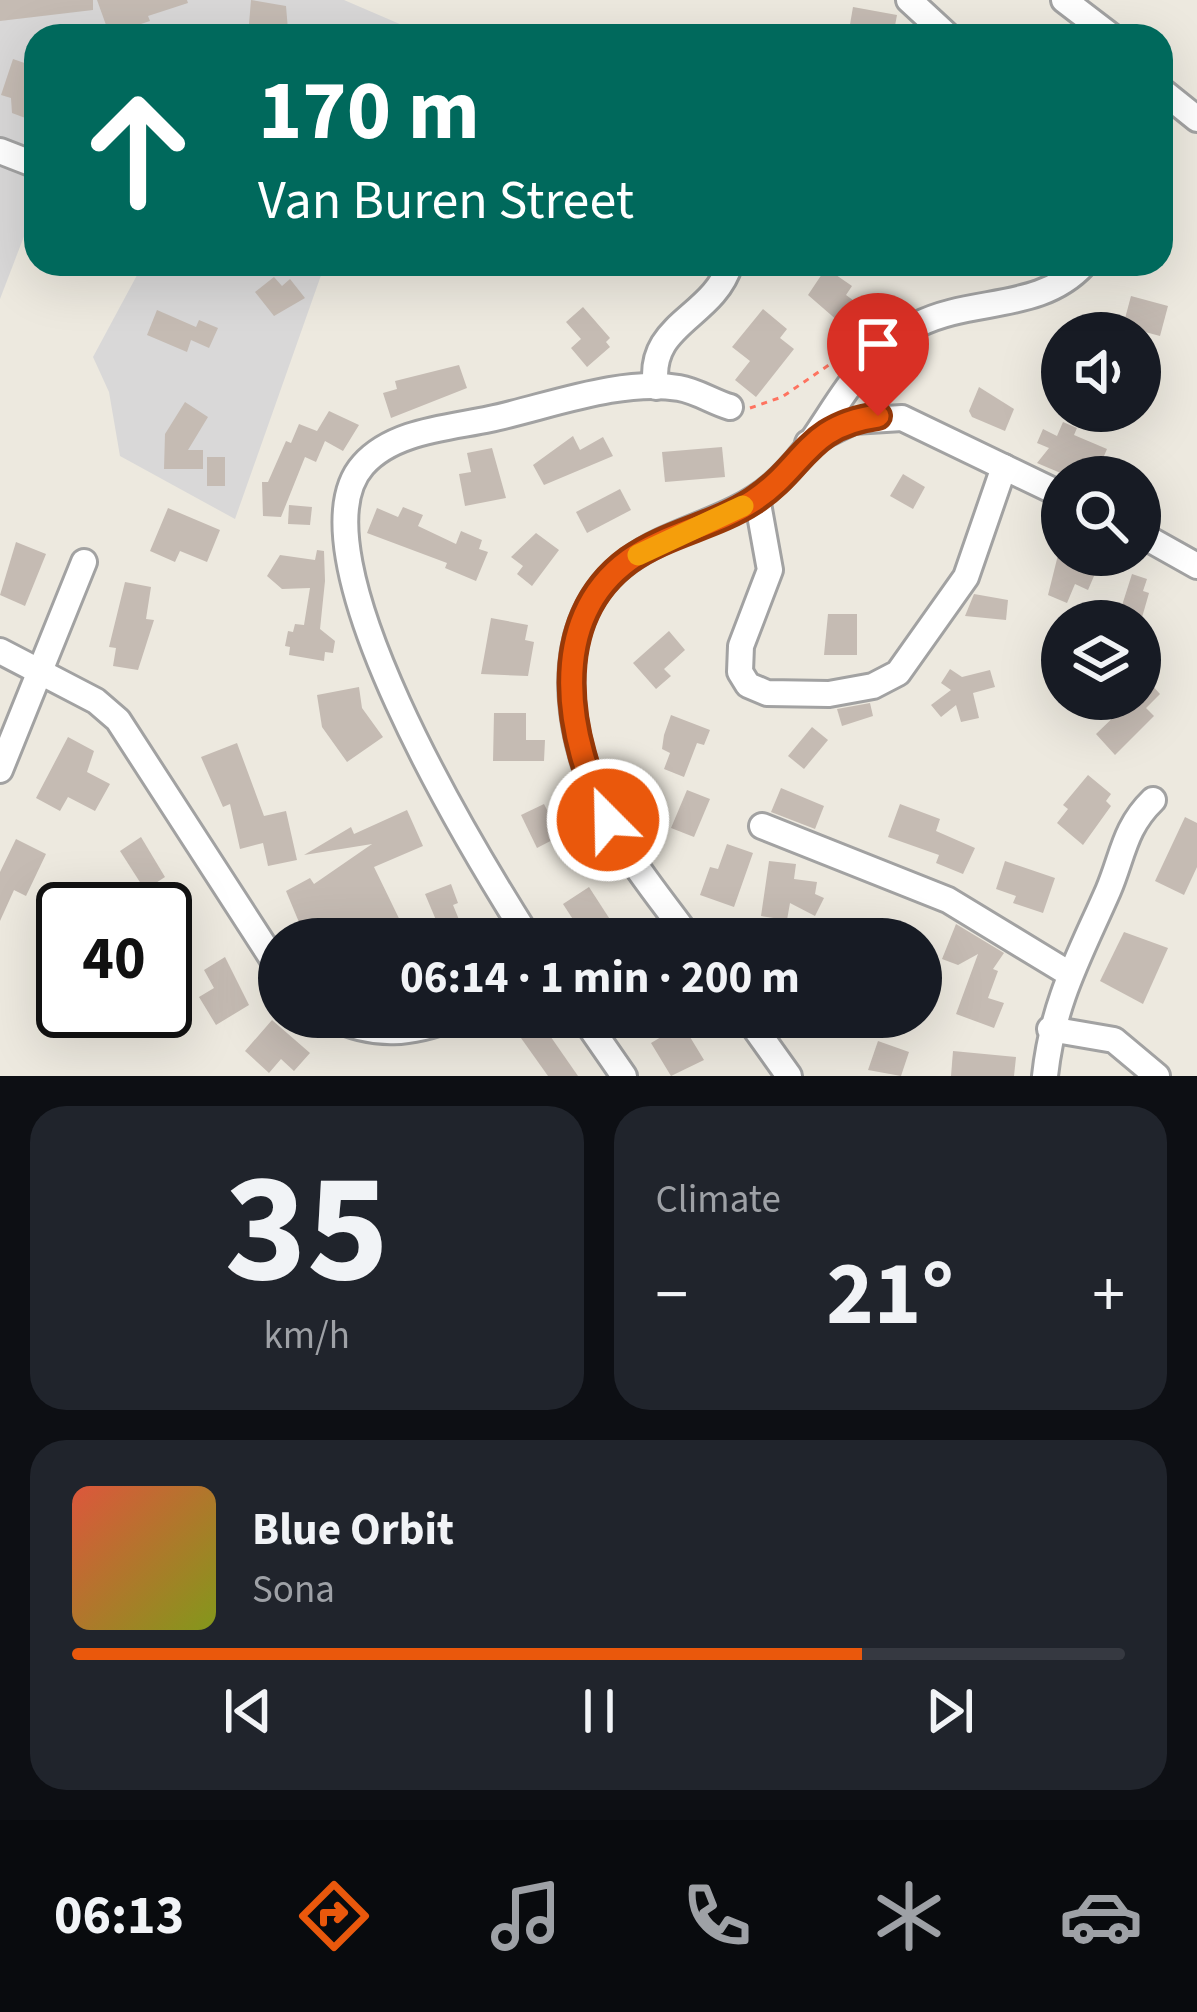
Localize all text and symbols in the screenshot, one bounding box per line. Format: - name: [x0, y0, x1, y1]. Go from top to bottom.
- text: 170 m: [258, 52, 480, 172]
- icon: ahead: [60, 72, 216, 228]
- text: Van Buren Street: [258, 163, 634, 240]
- pin: [827, 293, 929, 416]
- icon: arrive: [845, 311, 911, 377]
- map controls: [1041, 312, 1161, 720]
- button: sound: [1041, 312, 1161, 432]
- button: search: [1041, 456, 1161, 576]
- button: layers: [1041, 600, 1161, 720]
- position arrow: [545, 757, 671, 883]
- speed limit sign: 40: [36, 882, 192, 1038]
- text: 06:14 · 1 min · 200 m: [400, 946, 800, 1010]
- text: 35: [224, 1119, 389, 1341]
- text: Climate: [656, 1172, 781, 1228]
- text: 21°: [826, 1231, 954, 1359]
- text: −: [656, 1248, 688, 1342]
- text: +: [1092, 1248, 1125, 1342]
- text: km/h: [263, 1308, 350, 1364]
- text: Blue Orbit: [252, 1498, 454, 1562]
- text: Sona: [252, 1562, 335, 1618]
- icon: previous: [215, 1678, 281, 1744]
- icon: pause: [566, 1678, 632, 1744]
- icon: next: [917, 1678, 983, 1744]
- icon: directions: [292, 1874, 376, 1958]
- icon: music: [484, 1874, 568, 1958]
- icon: phone: [675, 1874, 759, 1958]
- icon: climate: [867, 1874, 951, 1958]
- icon: car: [1059, 1874, 1143, 1958]
- text: 06:13: [54, 1878, 184, 1955]

